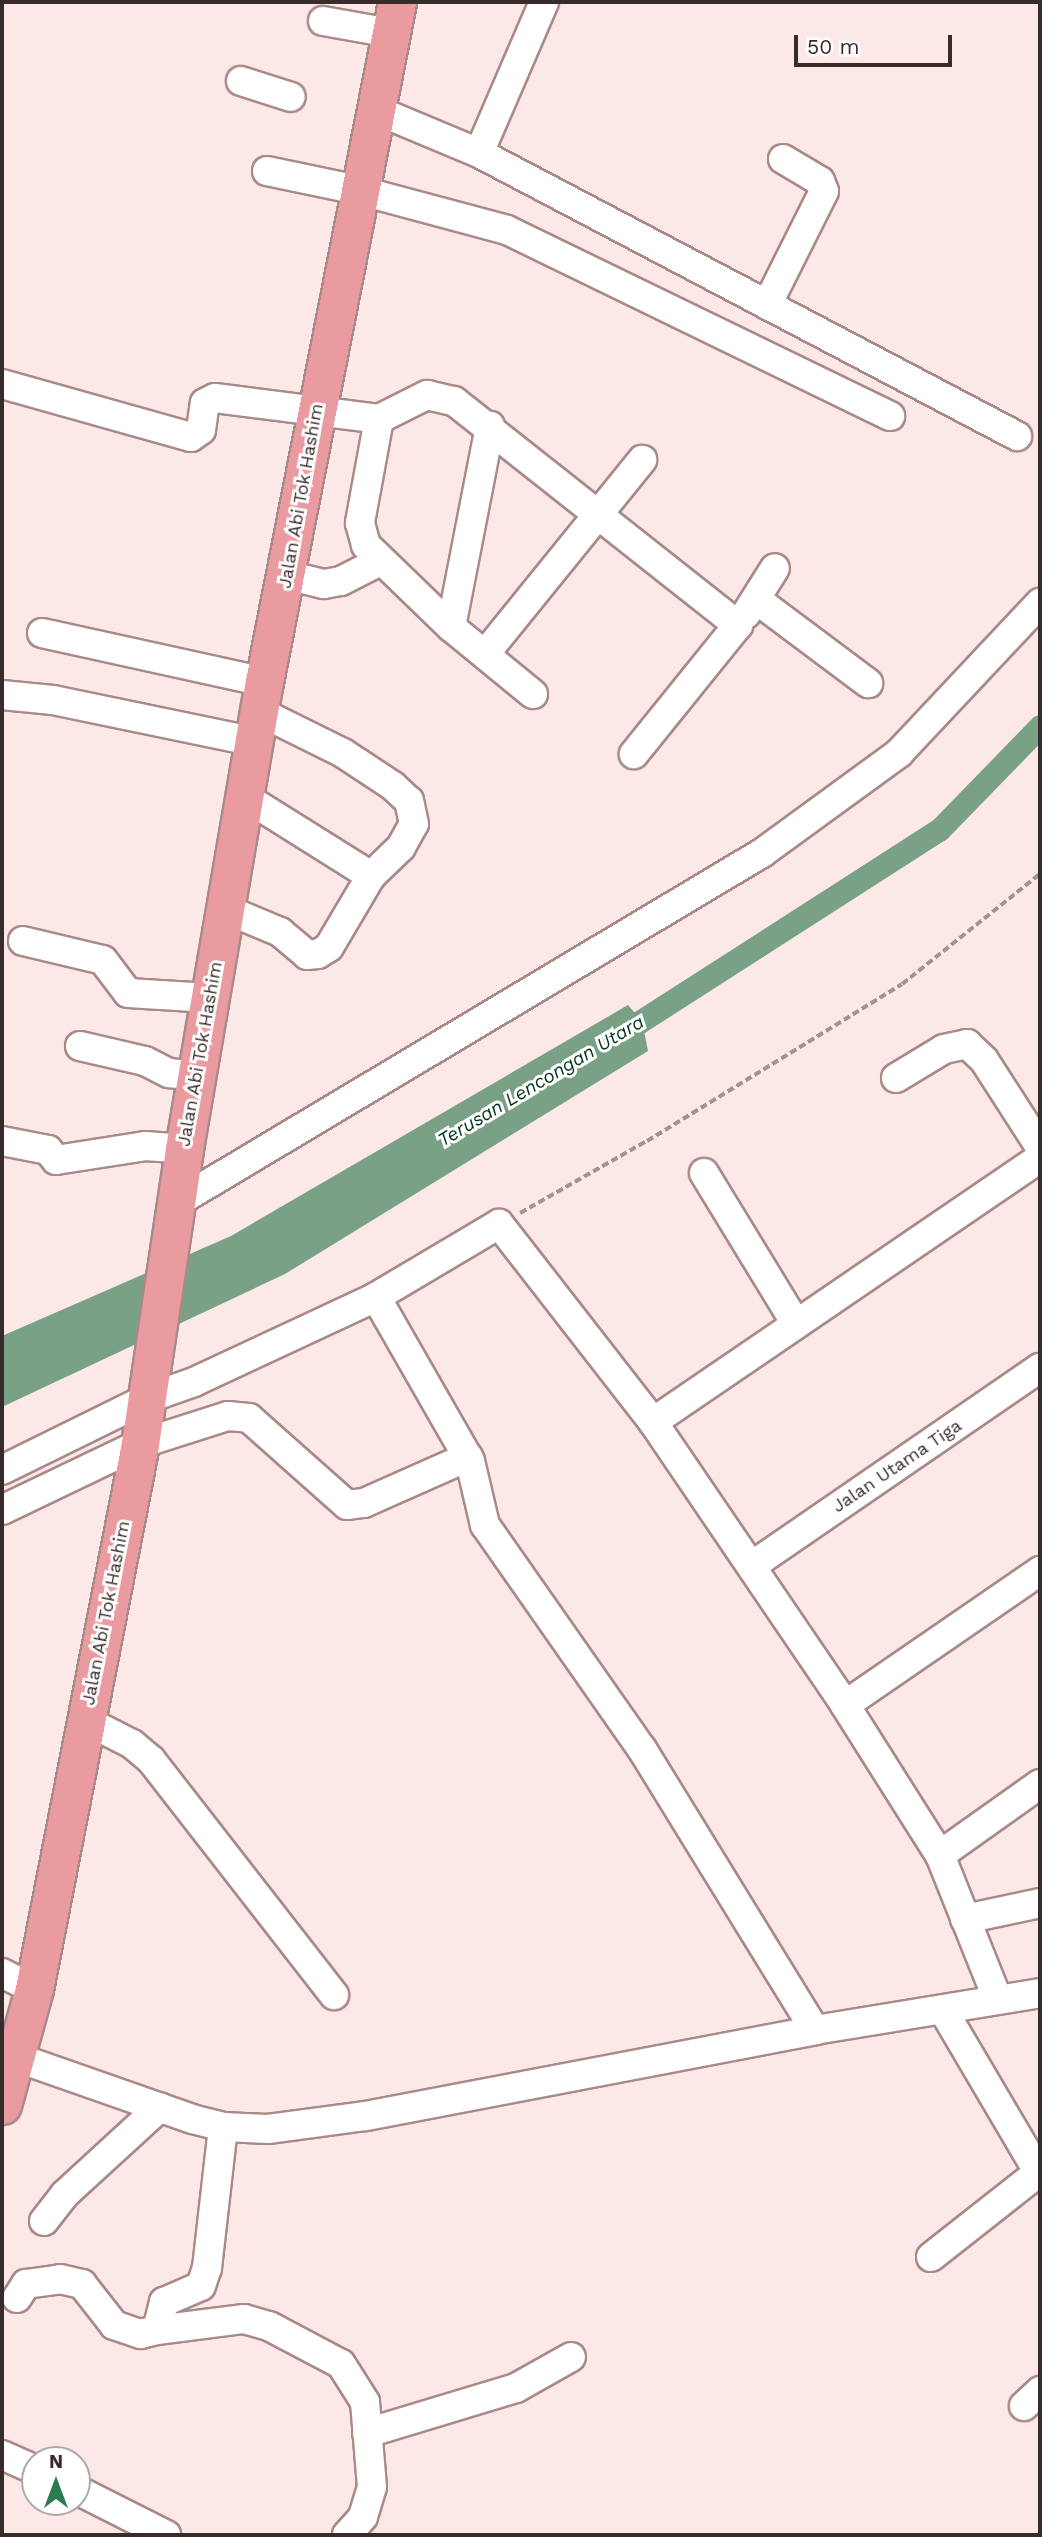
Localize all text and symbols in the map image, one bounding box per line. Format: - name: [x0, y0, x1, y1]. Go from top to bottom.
- scale bar: [797, 21, 954, 65]
- text: 50 m: [807, 34, 859, 59]
- street label: Jalan Abi Tok Hashim: [274, 401, 328, 591]
- street label: Jalan Abi Tok Hashim: [173, 959, 227, 1149]
- water label: Terusan Lencongan Utara: [434, 1010, 648, 1152]
- street label: Jalan Utama Tiga: [828, 1415, 966, 1517]
- street label: Jalan Abi Tok Hashim: [77, 1518, 135, 1708]
- north arrow: [21, 2446, 91, 2516]
- text: N: [49, 2450, 63, 2473]

